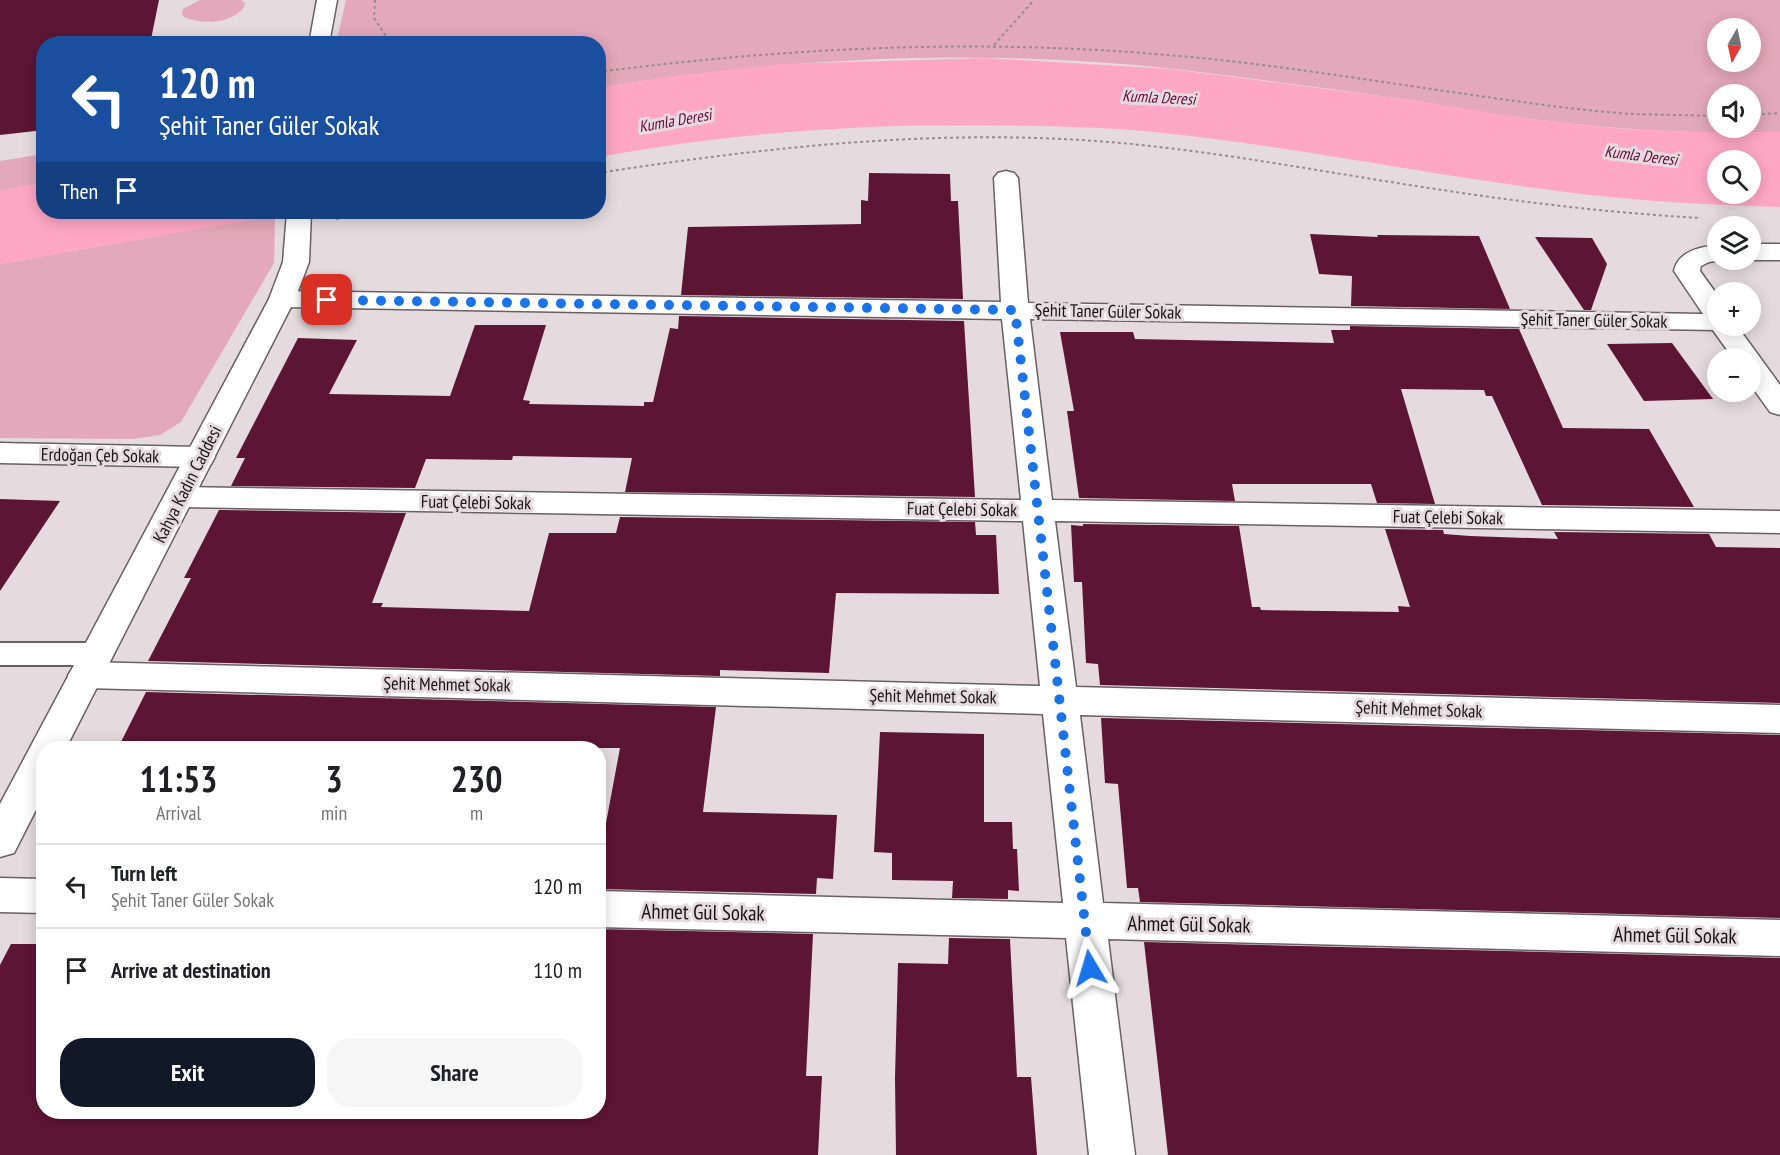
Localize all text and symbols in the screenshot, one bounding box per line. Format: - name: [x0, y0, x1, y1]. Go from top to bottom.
- north arrow: [1707, 18, 1761, 72]
- map controls: [1707, 18, 1761, 402]
- text: 120 m: [159, 55, 256, 110]
- icon: left: [60, 60, 138, 138]
- button: sound: [1707, 84, 1761, 138]
- water label: Kumla Deresi: [1122, 85, 1199, 109]
- water label: Kumla Deresi: [637, 103, 715, 136]
- text: Şehit Taner Güler Sokak: [159, 108, 379, 142]
- water label: Kumla Deresi: [1603, 141, 1681, 170]
- button: search: [1707, 150, 1761, 204]
- icon: arrive: [110, 174, 143, 207]
- text: Then: [60, 177, 98, 205]
- button: layers: [1707, 216, 1761, 270]
- pin: [301, 274, 352, 325]
- button: +: [1707, 282, 1761, 336]
- icon: arrive: [310, 283, 343, 316]
- street label: Şehit Taner Güler Sokak: [1034, 298, 1182, 324]
- street label: Şehit Taner Güler Sokak: [1520, 307, 1668, 333]
- button: −: [1707, 348, 1761, 402]
- street label: Kahya Kadın Caddesi: [148, 421, 226, 547]
- street label: Erdoğan Çeb Sokak: [41, 442, 159, 468]
- street label: Fuat Çelebi Sokak: [421, 490, 531, 514]
- street label: Fuat Çelebi Sokak: [907, 497, 1017, 521]
- street label: Fuat Çelebi Sokak: [1393, 505, 1503, 529]
- street label: Şehit Mehmet Sokak: [383, 671, 511, 697]
- street label: Şehit Mehmet Sokak: [869, 683, 997, 709]
- street label: Şehit Mehmet Sokak: [1355, 695, 1483, 723]
- text: 11:53: [140, 755, 217, 802]
- text: 3: [325, 755, 343, 802]
- text: 230: [451, 755, 502, 802]
- text: Arrival: [156, 800, 201, 826]
- text: min: [321, 800, 347, 826]
- text: m: [470, 800, 483, 826]
- text: Turn left: [111, 859, 177, 887]
- icon: left: [60, 870, 93, 903]
- text: 120 m: [533, 872, 582, 900]
- text: Şehit Taner Güler Sokak: [111, 887, 274, 913]
- street label: Ahmet Gül Sokak: [641, 897, 765, 927]
- street label: Ahmet Gül Sokak: [1127, 909, 1251, 939]
- street label: Ahmet Gül Sokak: [1613, 920, 1737, 950]
- position arrow: [1058, 936, 1122, 1000]
- icon: arrive: [60, 954, 93, 987]
- text: Arrive at destination: [111, 956, 271, 984]
- text: 110 m: [533, 956, 582, 984]
- button: Exit: [60, 1038, 315, 1107]
- button: Share: [327, 1038, 582, 1107]

